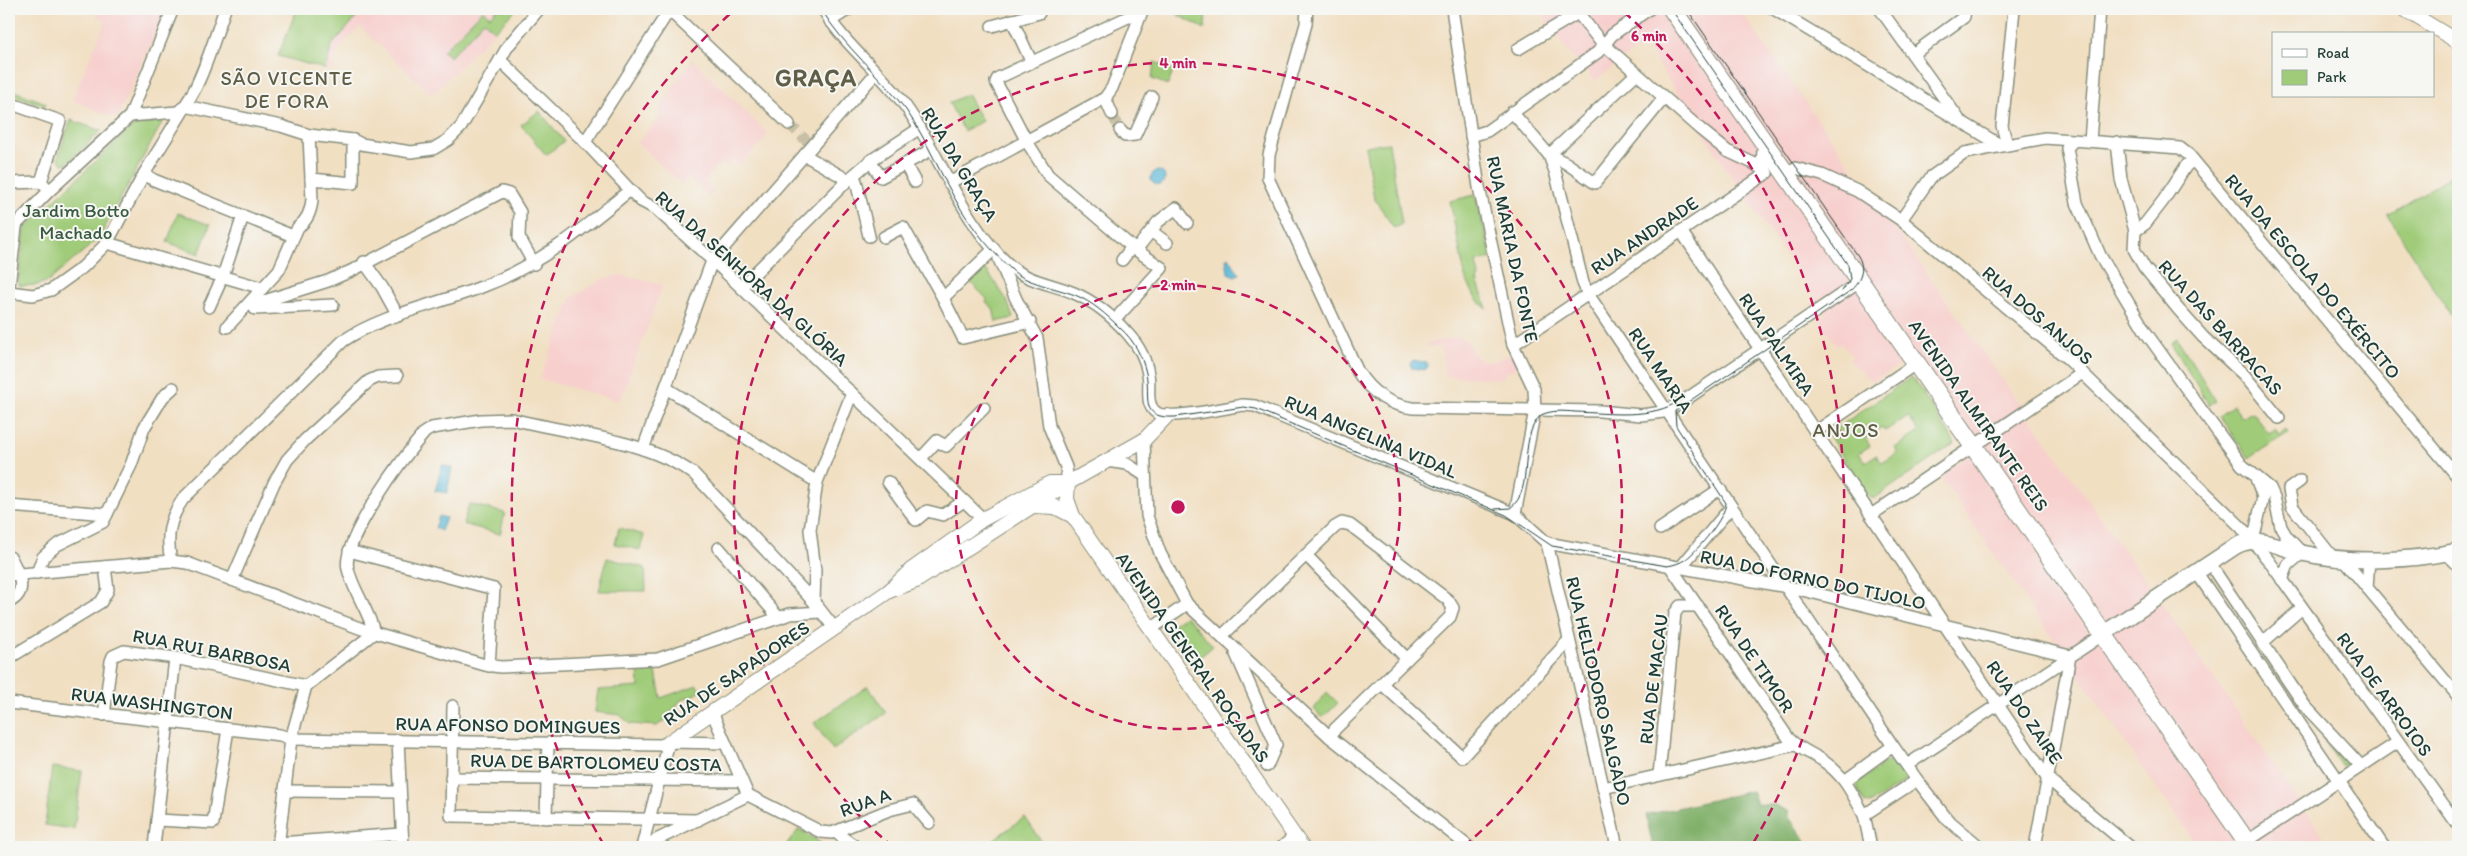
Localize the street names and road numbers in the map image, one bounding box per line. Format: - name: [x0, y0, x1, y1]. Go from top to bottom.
- street label: RUA DA GRAÇA: [916, 103, 1003, 226]
- street label: RUA MARIA DA FONTE: [1482, 154, 1544, 345]
- street label: RUA DA ESCOLA DO EXÉRCITO: [2220, 169, 2405, 384]
- street label: RUA DA SENHORA DA GLÓRIA: [650, 186, 853, 371]
- street label: RUA ANDRADE: [1586, 191, 1703, 280]
- street label: RUA DAS BARRACAS: [2154, 255, 2288, 400]
- street label: RUA DOS ANJOS: [1978, 261, 2098, 370]
- street label: RUA PALMIRA: [1734, 288, 1819, 400]
- street label: AVENIDA ALMIRANTE REIS: [1904, 315, 2054, 516]
- street label: RUA MARIA: [1623, 323, 1698, 418]
- street label: RUA ANGELINA VIDAL: [1281, 390, 1461, 483]
- street label: RUA DO FORNO DO TIJOLO: [1698, 544, 1928, 615]
- street label: AVENIDA GENERAL ROÇADAS: [1111, 547, 1274, 767]
- street label: RUA HELIODORO SALGADO: [1561, 574, 1636, 808]
- street label: RUA DE TIMOR: [1710, 600, 1799, 717]
- street label: RUA DE MACAU: [1634, 613, 1673, 746]
- street label: RUA DE SAPADORES: [659, 616, 814, 731]
- street label: RUA RUI BARBOSA: [131, 624, 293, 677]
- street label: RUA DE ARROIOS: [2332, 628, 2437, 761]
- street label: RUA DO ZAIRE: [1981, 656, 2068, 769]
- street label: RUA WASHINGTON: [70, 682, 234, 725]
- street label: RUA AFONSO DOMINGUES: [395, 712, 621, 739]
- street label: RUA DE BARTOLOMEU COSTA: [470, 749, 722, 776]
- street label: RUA A: [836, 783, 894, 822]

